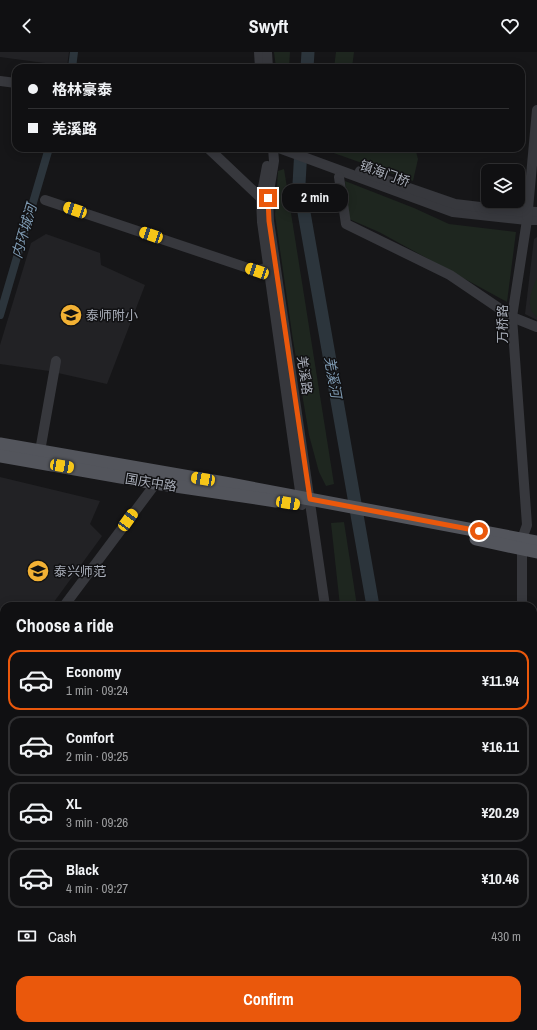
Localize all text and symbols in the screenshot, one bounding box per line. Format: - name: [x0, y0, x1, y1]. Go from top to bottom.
- text: Swyft: [249, 14, 288, 39]
- icon: back: [16, 15, 38, 37]
- icon: heart: [499, 15, 521, 37]
- text: 格林豪泰: [52, 79, 112, 100]
- text: 羌溪路: [52, 118, 97, 139]
- street label: 镇海门桥: [357, 157, 412, 190]
- map controls: [481, 164, 525, 208]
- button: layers: [481, 164, 525, 208]
- callout: 2 min: [282, 184, 348, 212]
- route end: [259, 189, 277, 207]
- text: 2 min: [301, 189, 329, 206]
- water label: 内环城河: [8, 199, 41, 260]
- car: [62, 200, 88, 220]
- car: [138, 225, 164, 245]
- car: [244, 261, 270, 281]
- school or university icon: 泰师附小: [58, 302, 84, 328]
- street label: 万桥路: [494, 304, 511, 344]
- place label: 泰师附小: [86, 307, 138, 324]
- street label: 羌溪路: [293, 355, 316, 396]
- water label: 羌溪河: [320, 355, 346, 402]
- car: [49, 458, 75, 474]
- street label: 国庆中路: [124, 470, 178, 495]
- car: [190, 471, 216, 487]
- car: [275, 495, 301, 511]
- car: [116, 507, 140, 533]
- route start: [470, 522, 488, 540]
- school or university icon: 泰兴师范: [25, 558, 51, 584]
- place label: 泰兴师范: [54, 563, 106, 580]
- text: Choose a ride: [16, 613, 114, 638]
- text: Economy: [66, 661, 121, 682]
- icon: car: [18, 662, 54, 698]
- text: ¥11.94: [482, 670, 519, 691]
- text: 1 min · 09:24: [66, 682, 128, 699]
- text: Comfort: [66, 727, 114, 748]
- icon: car: [18, 728, 54, 764]
- text: ¥16.11: [482, 736, 519, 757]
- text: 2 min · 09:25: [66, 748, 128, 765]
- text: XL: [66, 793, 82, 814]
- icon: car: [18, 794, 54, 830]
- text: ¥20.29: [481, 802, 519, 823]
- text: 3 min · 09:26: [66, 814, 128, 831]
- text: Black: [66, 859, 99, 880]
- icon: car: [18, 860, 54, 896]
- text: ¥10.46: [481, 868, 519, 889]
- text: 4 min · 09:27: [66, 880, 128, 897]
- icon: cash: [16, 925, 38, 947]
- text: Cash: [48, 926, 77, 947]
- text: 430 m: [491, 928, 521, 945]
- button: Confirm: [16, 976, 521, 1022]

